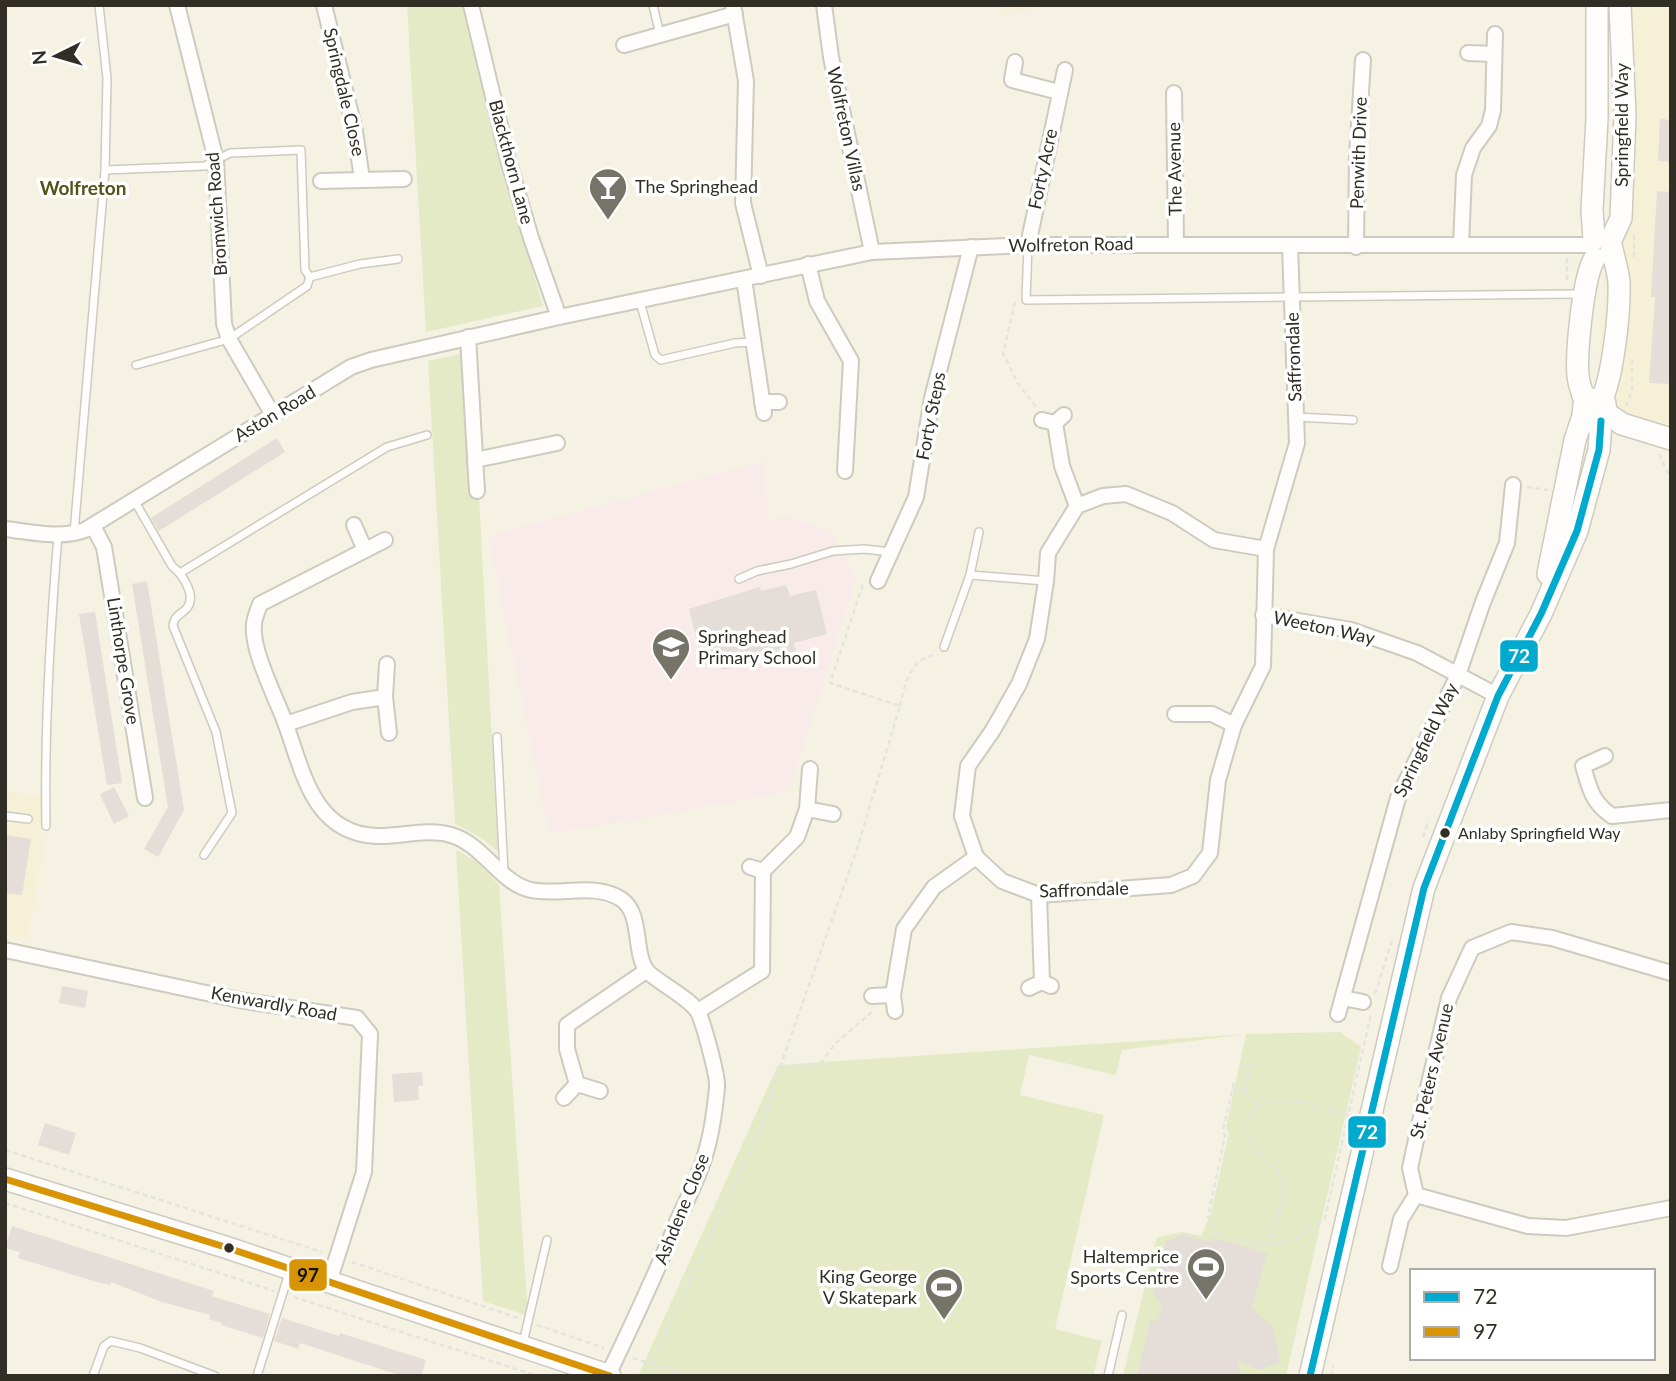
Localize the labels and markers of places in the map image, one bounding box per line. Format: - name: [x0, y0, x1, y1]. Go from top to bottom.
- bar icon: The Springhead: [587, 166, 629, 221]
- place label: The Springhead: [635, 175, 758, 197]
- place label: Springhead Primary School: [698, 625, 816, 668]
- school or university icon: Springhead Primary School: [650, 626, 692, 681]
- place label: Anlaby Springfield Way: [1458, 823, 1621, 842]
- marker: Anlaby Springfield Way: [1438, 826, 1452, 840]
- unlabelled marker: [222, 1241, 236, 1255]
- place label: Haltemprice Sports Centre: [1070, 1245, 1179, 1288]
- sports icon: Haltemprice Sports Centre: [1185, 1246, 1227, 1301]
- place label: King George V Skatepark: [819, 1265, 918, 1308]
- sports icon: King George V Skatepark: [923, 1266, 965, 1321]

